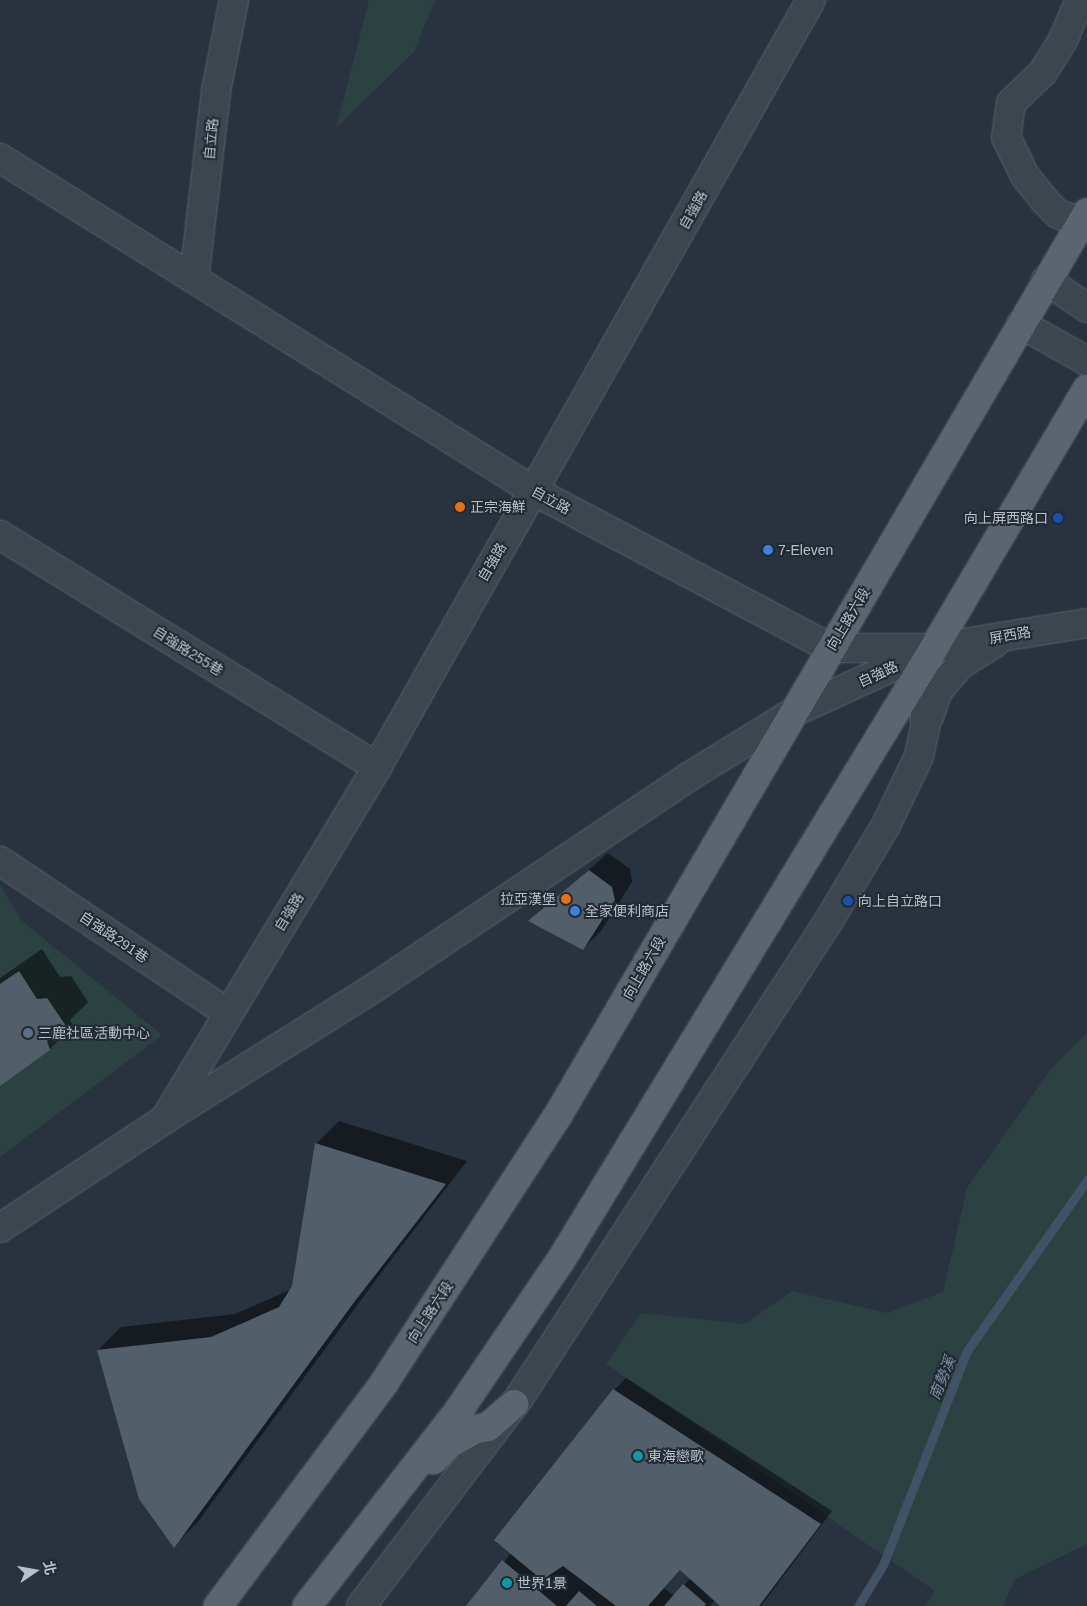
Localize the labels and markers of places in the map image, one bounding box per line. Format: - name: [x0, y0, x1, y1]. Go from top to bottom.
- place label: 正宗海鮮: [470, 499, 526, 515]
- marker: 正宗海鮮: [454, 501, 466, 513]
- place label: 向上屏西路口: [964, 510, 1048, 526]
- marker: 向上屏西路口: [1052, 512, 1064, 524]
- place label: 7-Eleven: [778, 542, 833, 558]
- marker: 7-Eleven: [762, 544, 774, 556]
- place label: 拉亞漢堡: [500, 891, 556, 907]
- marker: 拉亞漢堡: [560, 893, 572, 905]
- place label: 向上自立路口: [858, 893, 942, 909]
- marker: 向上自立路口: [842, 895, 854, 907]
- place label: 全家便利商店: [585, 903, 669, 919]
- marker: 全家便利商店: [569, 905, 581, 917]
- place label: 三鹿社區活動中心: [38, 1025, 150, 1041]
- marker: 三鹿社區活動中心: [22, 1027, 34, 1039]
- place label: 東海戀歌: [648, 1448, 704, 1464]
- marker: 東海戀歌: [632, 1450, 644, 1462]
- place label: 世界1景: [517, 1575, 567, 1591]
- marker: 世界1景: [501, 1577, 513, 1589]

